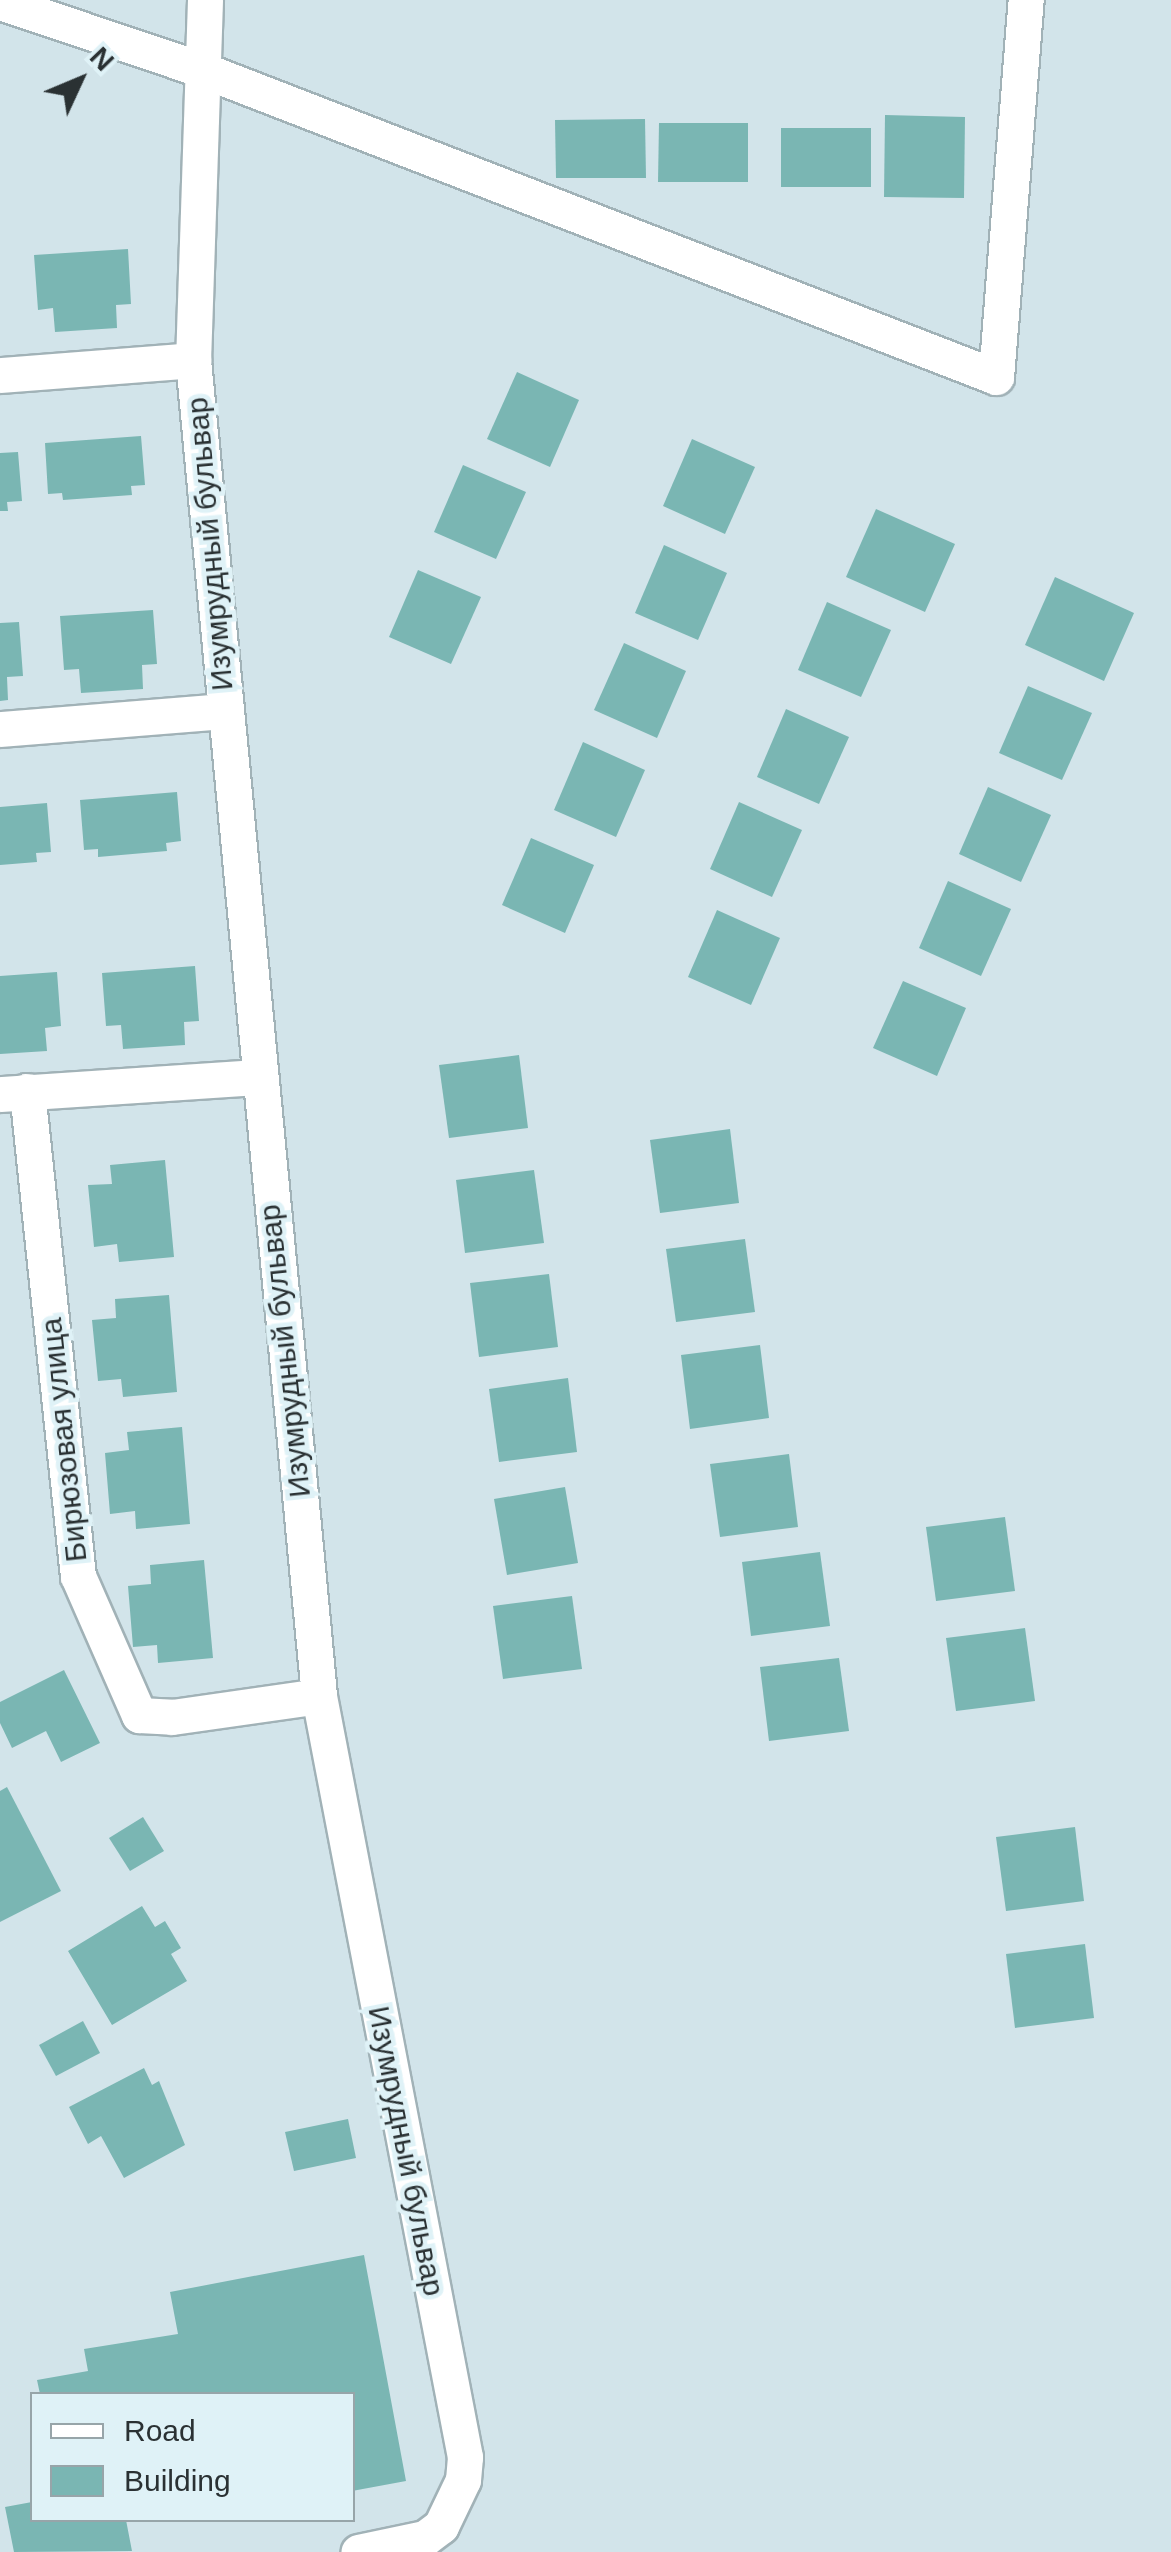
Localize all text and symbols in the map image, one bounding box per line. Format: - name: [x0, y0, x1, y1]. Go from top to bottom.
- north arrow: [30, 30, 130, 130]
- text: N: [84, 41, 120, 77]
- street label: Изумрудный бульвар: [179, 396, 241, 692]
- street label: Изумрудный бульвар: [252, 1203, 318, 1499]
- street label: Бирюзовая улица: [33, 1316, 95, 1564]
- street label: Изумрудный бульвар: [360, 2003, 452, 2299]
- legend: [30, 2392, 355, 2522]
- text: Road: [124, 2414, 196, 2447]
- text: Building: [124, 2464, 231, 2497]

